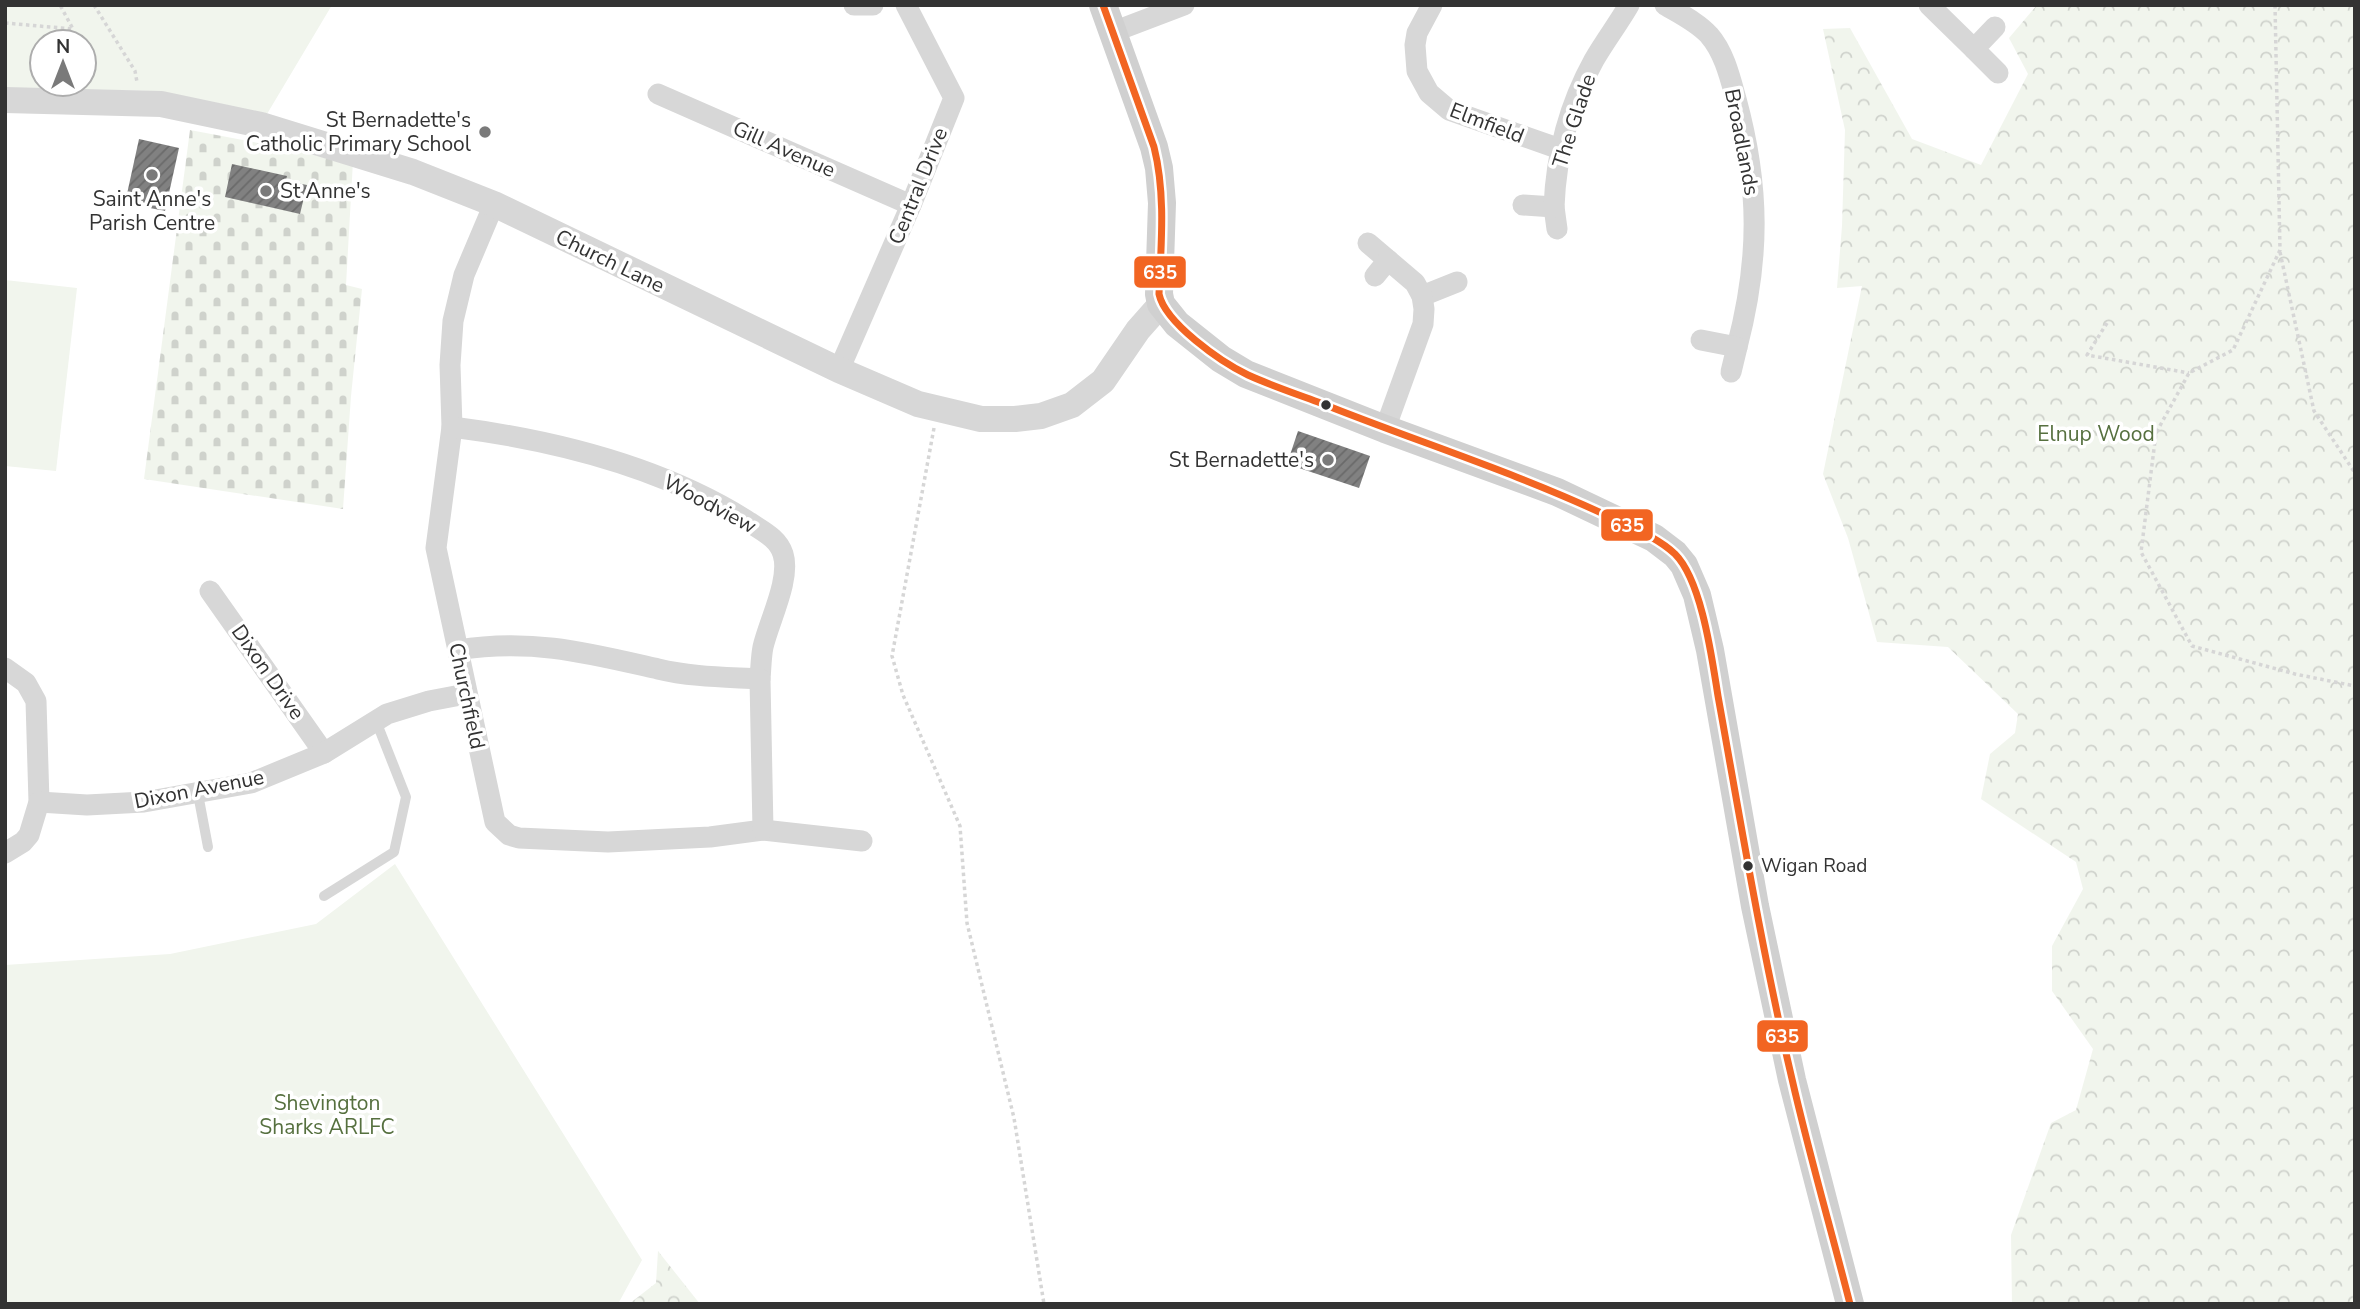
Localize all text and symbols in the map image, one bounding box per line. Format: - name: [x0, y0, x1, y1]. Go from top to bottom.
- north arrow: [28, 28, 98, 98]
- text: N: [56, 34, 70, 60]
- street label: The Glade: [1546, 70, 1602, 172]
- street label: Broadlands: [1718, 86, 1766, 198]
- street label: Elmfield: [1446, 96, 1528, 150]
- place label: St Bernadette's Catholic Primary School: [246, 106, 472, 158]
- street label: Gill Avenue: [728, 114, 840, 184]
- street label: Central Drive: [882, 123, 954, 249]
- marker: St Bernadette's Catholic Primary School: [477, 124, 493, 140]
- marker: Saint Anne's Parish Centre: [144, 167, 160, 183]
- place label: St Anne's: [280, 177, 371, 205]
- marker: St Anne's: [258, 183, 274, 199]
- place label: Saint Anne's Parish Centre: [89, 185, 215, 237]
- street label: Church Lane: [551, 223, 669, 299]
- line badge: 635: [1133, 255, 1187, 289]
- text: 635: [1143, 260, 1177, 286]
- unlabelled marker: [1319, 398, 1333, 412]
- park label: Elnup Wood: [2037, 420, 2155, 448]
- place label: St Bernadette's: [1169, 446, 1314, 474]
- marker: St Bernadette's: [1320, 452, 1336, 468]
- street label: Woodview: [658, 468, 762, 540]
- line badge: 635: [1600, 508, 1654, 542]
- text: 635: [1610, 513, 1644, 539]
- street label: Dixon Drive: [225, 619, 311, 725]
- street label: Churchfield: [442, 640, 492, 752]
- street label: Dixon Avenue: [132, 763, 266, 815]
- place label: Wigan Road: [1761, 853, 1867, 879]
- marker: Wigan Road: [1741, 859, 1755, 873]
- line badge: 635: [1756, 1019, 1809, 1053]
- text: 635: [1765, 1024, 1799, 1050]
- park label: Shevington Sharks ARLFC: [259, 1089, 395, 1141]

